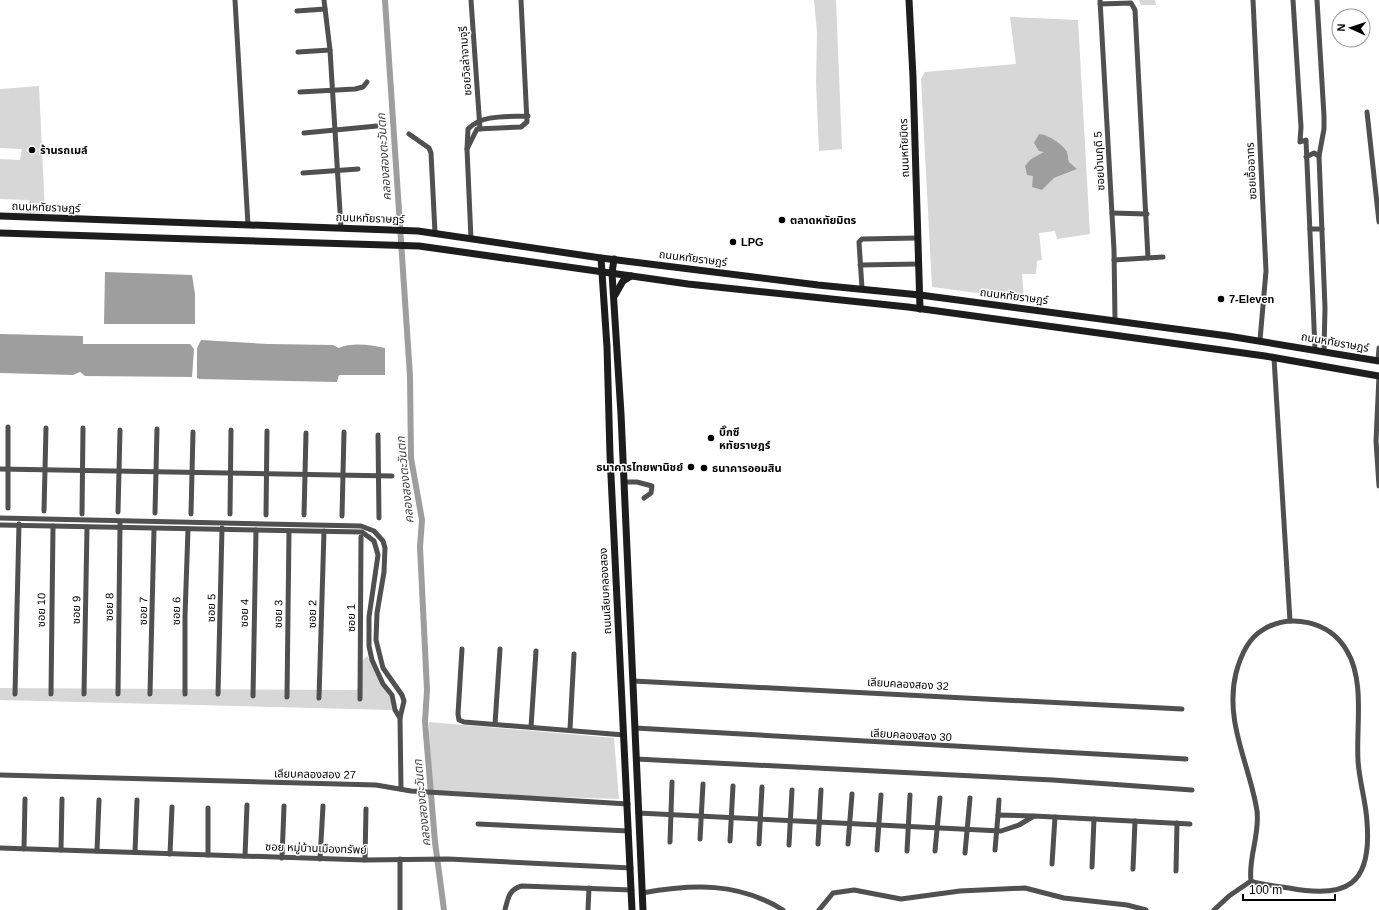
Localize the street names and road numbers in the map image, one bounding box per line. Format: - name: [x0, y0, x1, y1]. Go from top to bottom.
- street label: ซอยวิลล่าจามจุรี: [457, 25, 474, 96]
- street label: ถนนหทัยมิตร: [897, 118, 911, 178]
- street label: ซอยบ้านฤดี 5: [1091, 131, 1107, 191]
- street label: ซอยเอื้ออาทร: [1242, 142, 1258, 200]
- street label: ถนนหทัยราษฎร์: [11, 200, 81, 214]
- street label: ถนนหทัยราษฎร์: [335, 211, 405, 225]
- street label: ถนนหทัยราษฎร์: [658, 248, 728, 268]
- street label: ถนนหทัยราษฎร์: [979, 286, 1049, 306]
- street label: ถนนหทัยราษฎร์: [1300, 330, 1370, 354]
- street label: ถนนเลียบคลองสอง: [597, 547, 613, 634]
- street label: ซอย 10: [35, 593, 47, 627]
- street label: ซอย 8: [103, 593, 115, 621]
- street label: ซอย 5: [205, 594, 217, 622]
- street label: ซอย 9: [70, 596, 82, 624]
- street label: ซอย 7: [137, 597, 149, 625]
- street label: ซอย 6: [170, 597, 182, 625]
- street label: ซอย 4: [238, 599, 250, 627]
- street label: ซอย 3: [272, 600, 284, 628]
- street label: ซอย 2: [306, 600, 318, 628]
- street label: ซอย 1: [345, 604, 357, 632]
- street label: เลียบคลองสอง 32: [867, 676, 949, 692]
- street label: เลียบคลองสอง 30: [870, 727, 952, 743]
- street label: เลียบคลองสอง 27: [274, 767, 356, 781]
- street label: ซอย หมู่บ้านเมืองทรัพย์: [265, 840, 367, 857]

